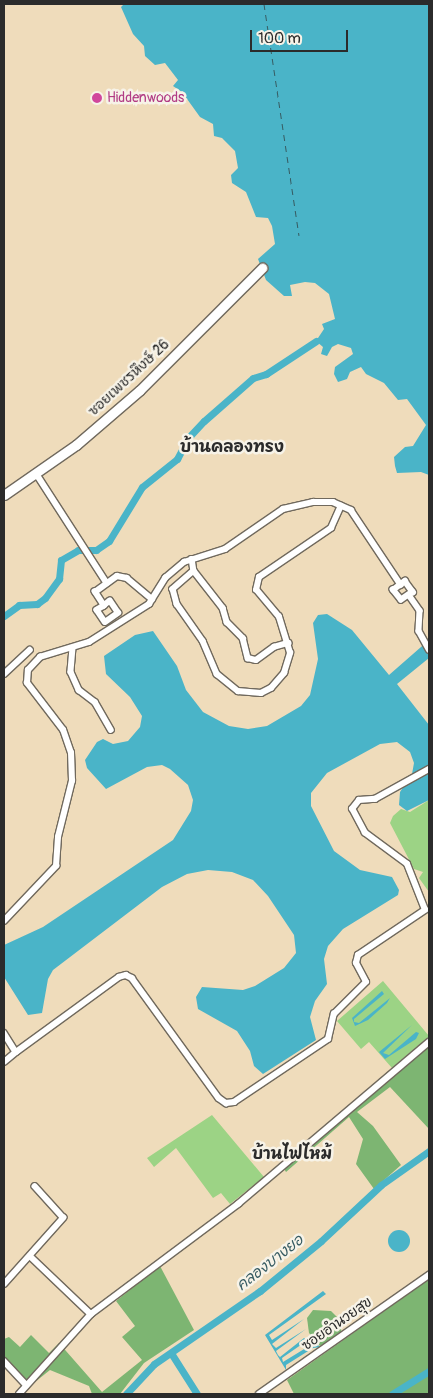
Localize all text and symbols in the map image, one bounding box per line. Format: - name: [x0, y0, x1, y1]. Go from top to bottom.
- scale bar: [253, 20, 350, 52]
- text: 100 m: [258, 29, 301, 48]
- place label: Hiddenwoods: [107, 90, 184, 106]
- marker: Hiddenwoods: [91, 92, 103, 104]
- street label: ซอยเพชรหึงษ์ 26: [85, 336, 173, 420]
- district label: บ้านคลองทรง: [180, 437, 284, 457]
- district label: บ้านไฟไหม้: [252, 1144, 332, 1164]
- water label: คลองบางยอ: [233, 1231, 307, 1295]
- street label: ซอยอำนวยสุข: [299, 1294, 375, 1354]

